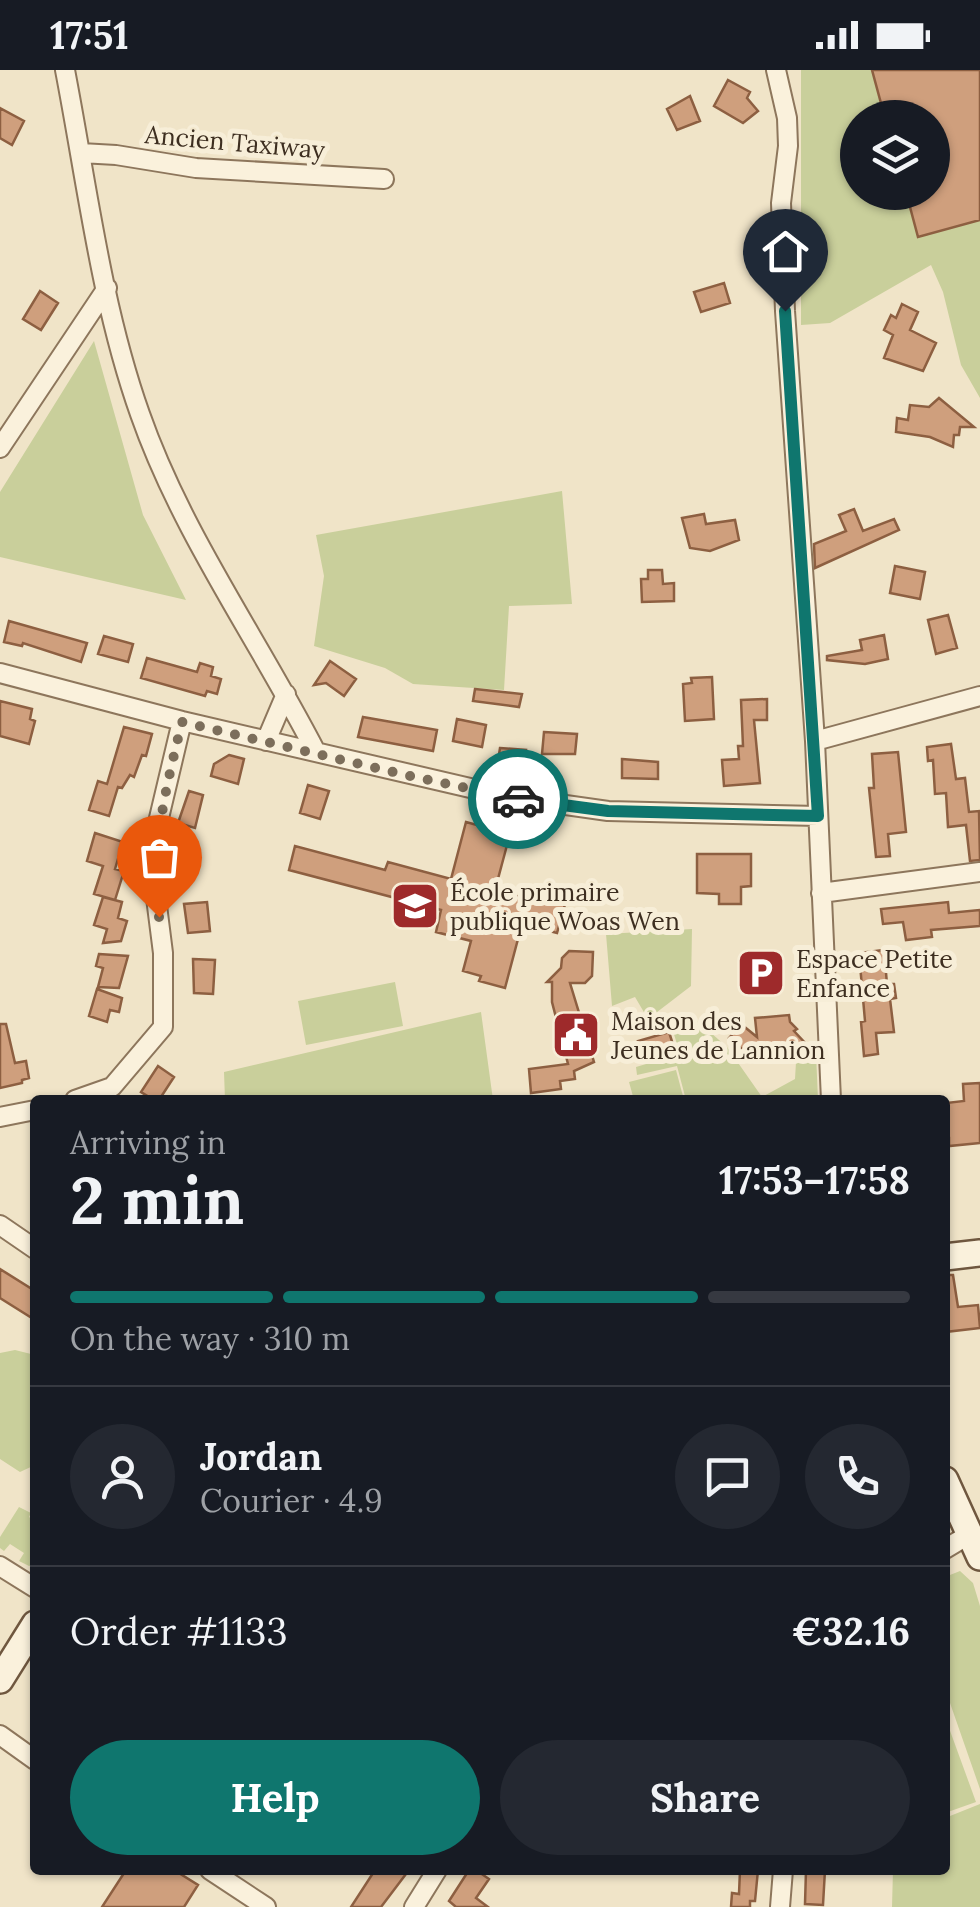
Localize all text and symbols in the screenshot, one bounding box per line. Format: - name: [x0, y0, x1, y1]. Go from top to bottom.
- text: 17:51: [50, 11, 129, 59]
- map controls: [840, 100, 950, 210]
- button: layers: [840, 100, 950, 210]
- street label: Ancien Taxiway: [143, 118, 327, 166]
- pin: [743, 209, 828, 312]
- icon: home: [758, 224, 813, 279]
- courier: [468, 749, 568, 849]
- icon: car: [491, 772, 546, 827]
- pin: [117, 815, 202, 918]
- icon: bag: [132, 830, 187, 885]
- place label: École primaire publique Woas Wen: [450, 876, 680, 937]
- school or university icon: École primaire publique Woas Wen: [389, 880, 441, 932]
- place label: Espace Petite Enfance: [796, 943, 953, 1004]
- parking icon: Espace Petite Enfance: [735, 947, 787, 999]
- place label: Maison des Jeunes de Lannion: [610, 1005, 825, 1066]
- public building icon: Maison des Jeunes de Lannion: [550, 1009, 602, 1061]
- text: Arriving in: [70, 1122, 226, 1163]
- text: 17:53–17:58: [719, 1156, 910, 1204]
- text: 2 min: [70, 1159, 244, 1242]
- text: On the way · 310 m: [70, 1318, 350, 1359]
- button: person: [70, 1424, 175, 1529]
- button: chat: [675, 1424, 780, 1529]
- button: phone: [805, 1424, 910, 1529]
- text: Jordan: [200, 1432, 322, 1480]
- text: Courier · 4.9: [200, 1480, 383, 1521]
- text: Order #1133: [70, 1607, 288, 1655]
- text: €32.16: [792, 1607, 910, 1655]
- button: Help: [70, 1740, 480, 1855]
- button: Share: [500, 1740, 910, 1855]

